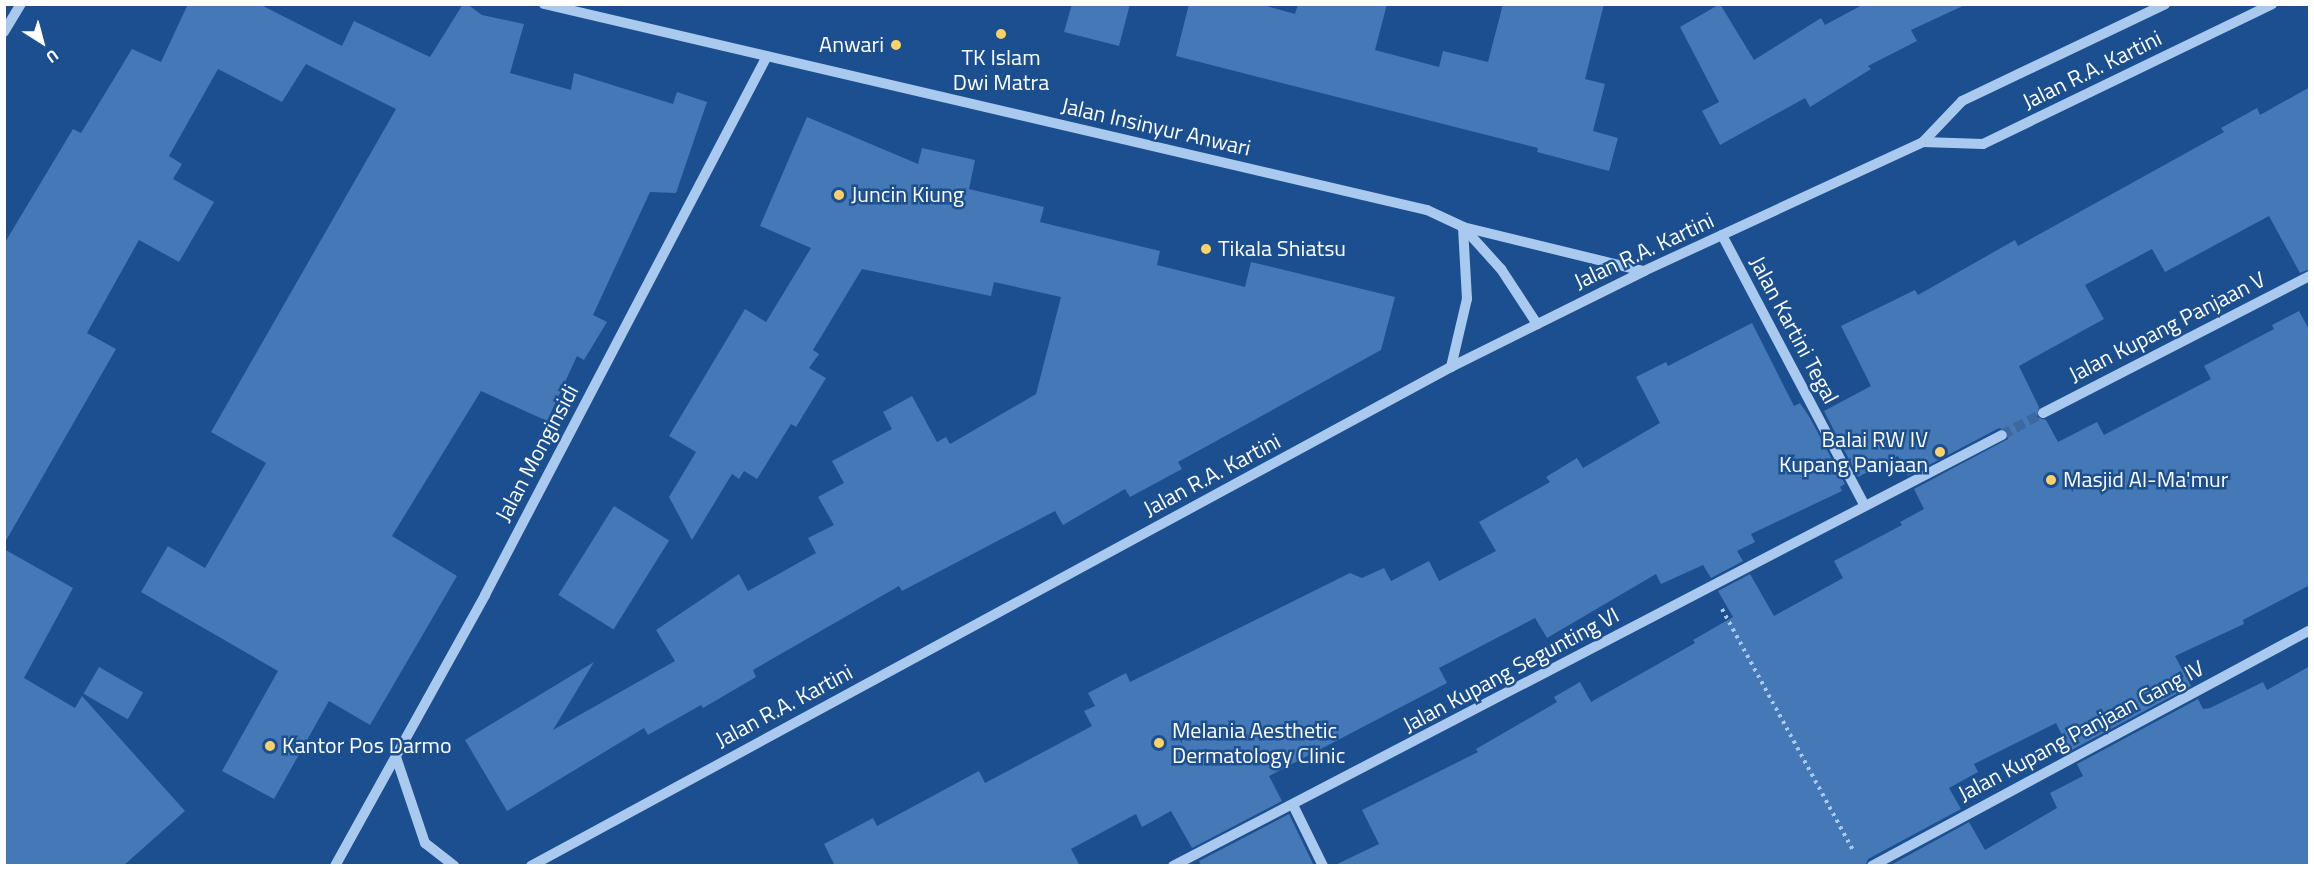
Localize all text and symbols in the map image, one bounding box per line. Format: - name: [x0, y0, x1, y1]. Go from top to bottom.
- north arrow: [12, 12, 72, 72]
- street label: Jalan R.A. Kartini: [2018, 25, 2166, 115]
- marker: TK Islam Dwi Matra: [994, 27, 1008, 41]
- place label: Anwari: [819, 32, 884, 58]
- marker: Anwari: [889, 38, 903, 52]
- text: U: [41, 44, 64, 69]
- place label: TK Islam Dwi Matra: [953, 44, 1049, 96]
- street label: Jalan Insinyur Anwari: [1059, 92, 1253, 162]
- place label: Juncin Kiung: [851, 182, 964, 208]
- marker: Juncin Kiung: [832, 188, 846, 202]
- street label: Jalan R.A. Kartini: [1570, 207, 1718, 295]
- place label: Tikala Shiatsu: [1218, 236, 1346, 262]
- marker: Tikala Shiatsu: [1199, 242, 1213, 256]
- street label: Jalan Kartini Tegal: [1744, 252, 1844, 408]
- street label: Jalan Kupang Panjaan V: [2064, 266, 2270, 388]
- street label: Jalan Monginsidi: [490, 380, 584, 526]
- place label: Balai RW IV Kupang Panjaan: [1779, 426, 1928, 478]
- street label: Jalan R.A. Kartini: [1139, 428, 1285, 522]
- marker: Balai RW IV Kupang Panjaan: [1933, 445, 1947, 459]
- place label: Masjid Al-Ma'mur: [2063, 467, 2228, 493]
- marker: Masjid Al-Ma'mur: [2044, 473, 2058, 487]
- street label: Jalan Kupang Segunting VI: [1398, 602, 1624, 738]
- street label: Jalan Kupang Panjaan Gang IV: [1954, 655, 2208, 807]
- street label: Jalan R.A. Kartini: [711, 659, 857, 753]
- place label: Melania Aesthetic Dermatology Clinic: [1172, 717, 1345, 768]
- place label: Kantor Pos Darmo: [282, 733, 452, 759]
- marker: Melania Aesthetic Dermatology Clinic: [1150, 734, 1168, 752]
- marker: Kantor Pos Darmo: [263, 739, 277, 753]

